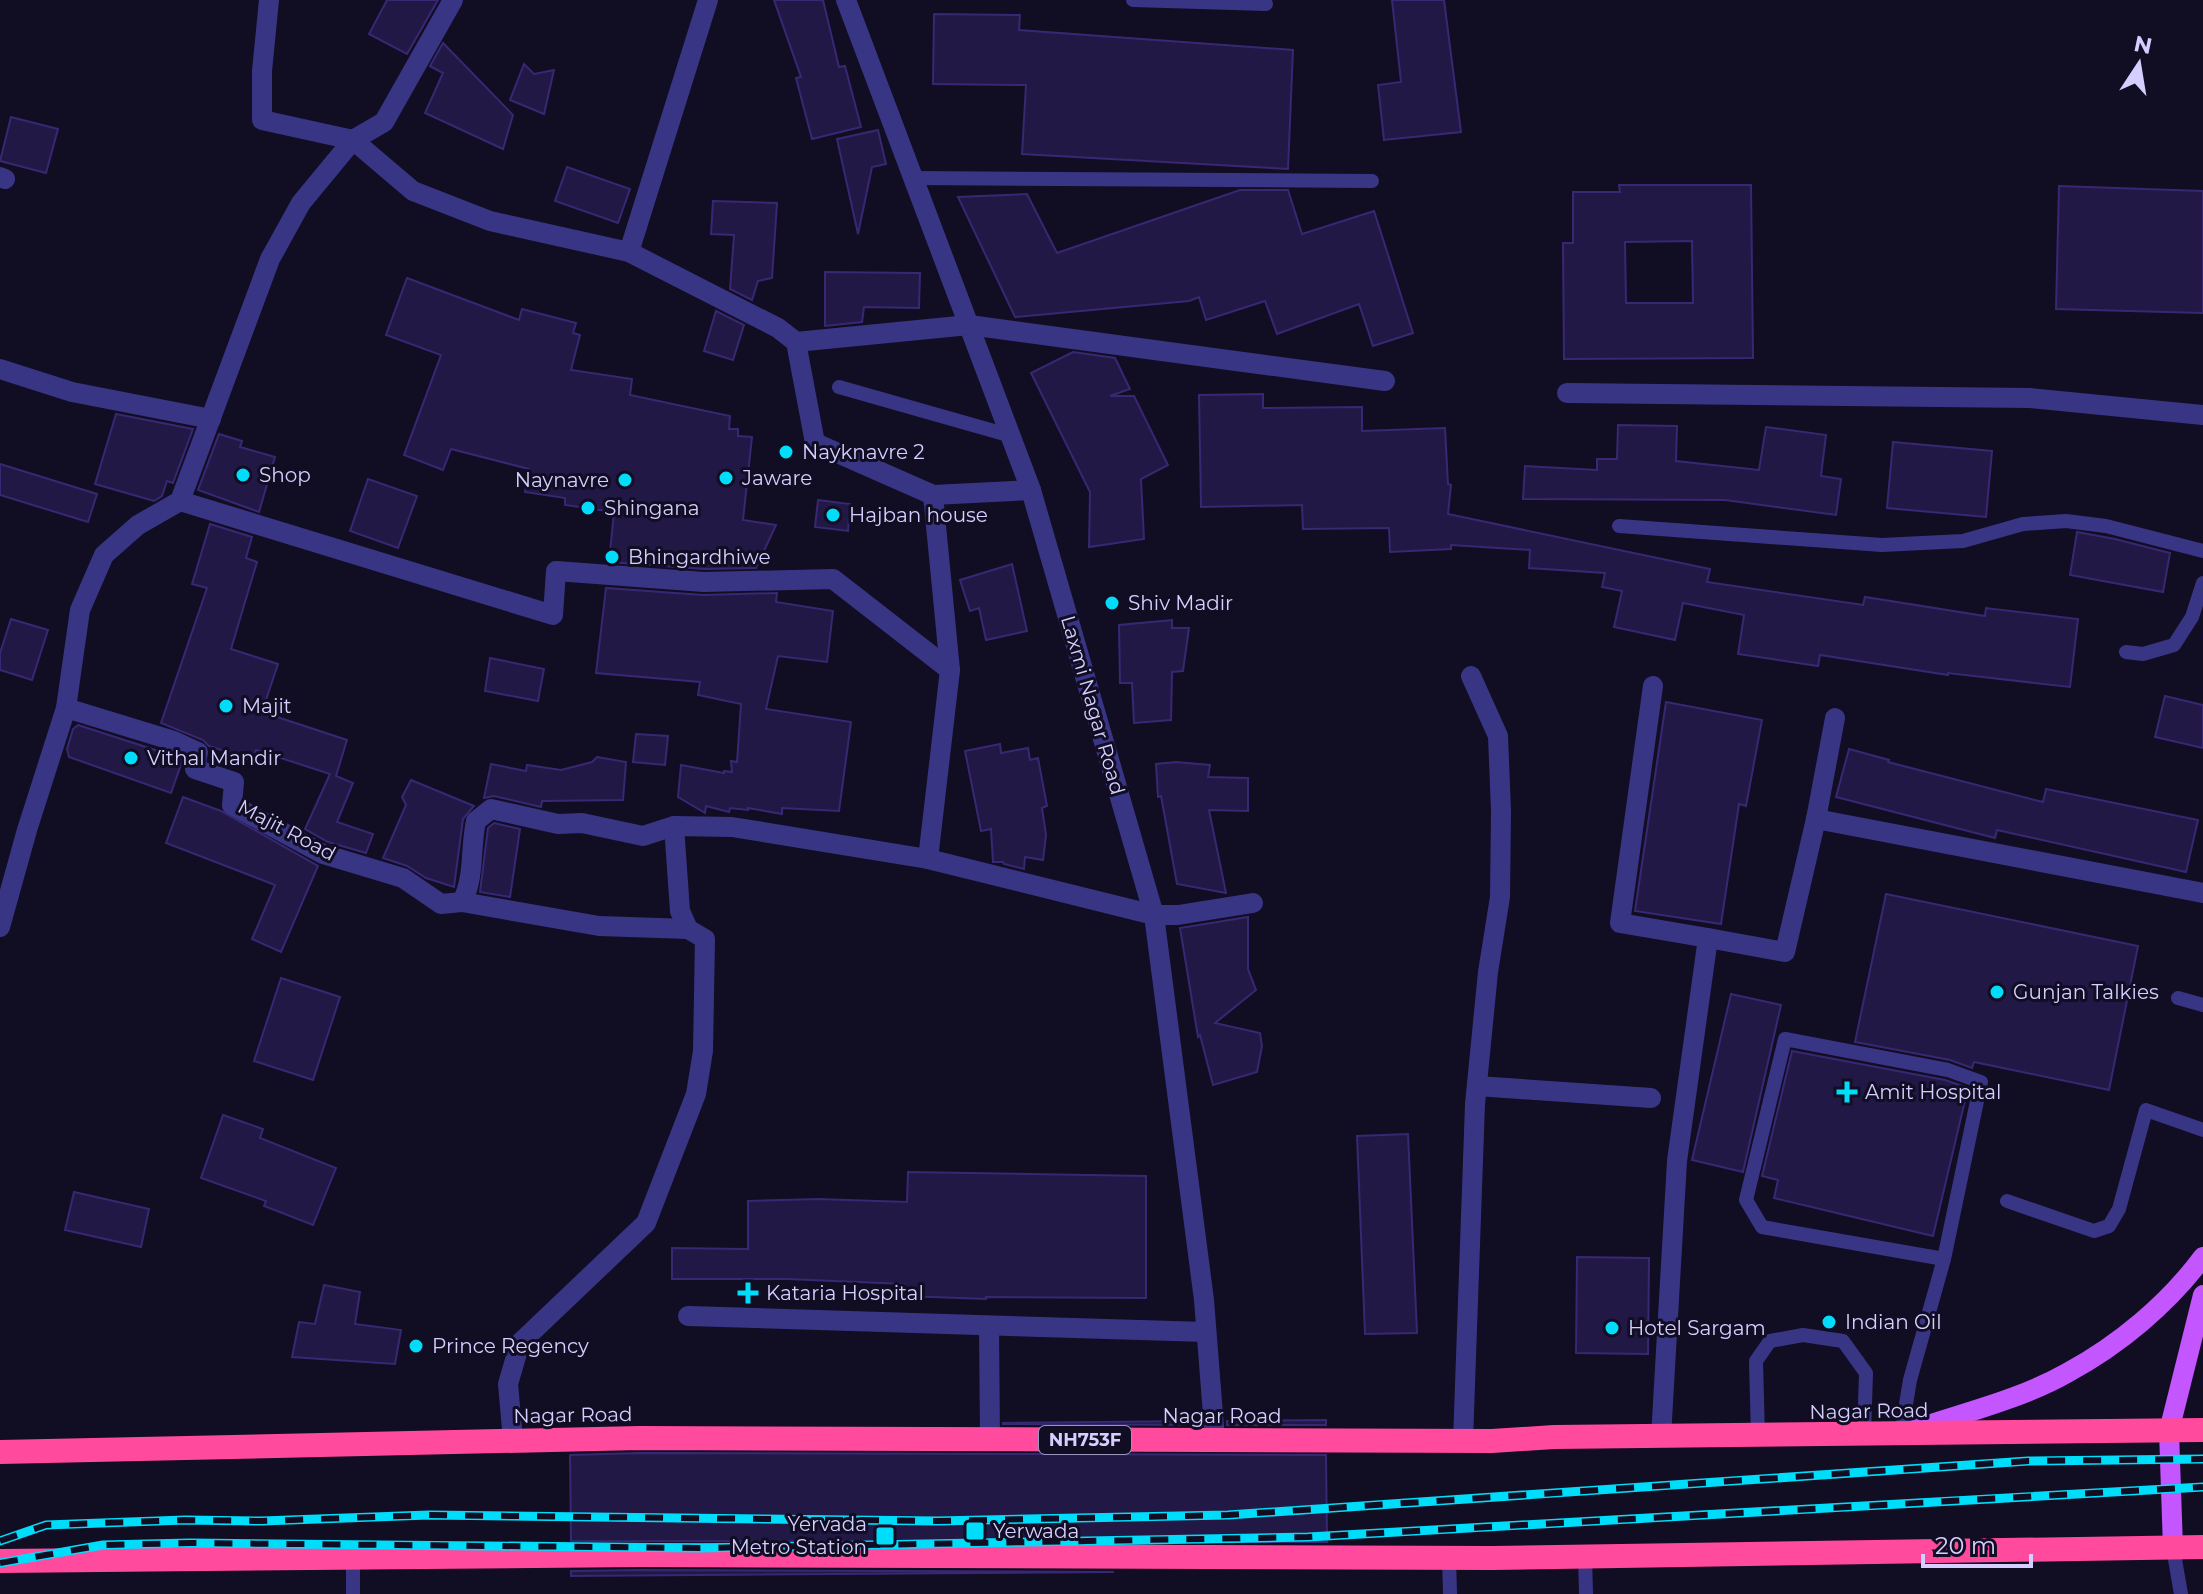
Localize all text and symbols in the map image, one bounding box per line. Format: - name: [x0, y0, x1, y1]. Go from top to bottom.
- north arrow: [2099, 24, 2179, 104]
- text: N: [2132, 30, 2155, 60]
- place label: Nayknavre 2: [802, 440, 925, 464]
- marker: Nayknavre 2: [777, 443, 795, 461]
- place label: Shop: [259, 463, 311, 487]
- marker: Shop: [234, 466, 252, 484]
- place label: Jaware: [741, 466, 812, 490]
- place label: Naynavre: [515, 468, 609, 492]
- marker: Jaware: [717, 469, 735, 487]
- marker: Naynavre: [616, 471, 634, 489]
- place label: Shingana: [604, 496, 700, 520]
- marker: Shingana: [579, 499, 597, 517]
- place label: Hajban house: [849, 503, 988, 527]
- marker: Hajban house: [824, 506, 842, 524]
- place label: Bhingardhiwe: [628, 545, 771, 569]
- marker: Bhingardhiwe: [603, 548, 621, 566]
- place label: Shiv Madir: [1128, 591, 1233, 615]
- marker: Shiv Madir: [1103, 594, 1121, 612]
- street label: Laxmi Nagar Road: [1056, 613, 1130, 797]
- place label: Majit: [242, 694, 292, 718]
- marker: Majit: [217, 697, 235, 715]
- place label: Vithal Mandir: [147, 746, 281, 770]
- marker: Vithal Mandir: [122, 749, 140, 767]
- street label: Majit Road: [234, 794, 340, 866]
- place label: Gunjan Talkies: [2013, 980, 2159, 1004]
- marker: Gunjan Talkies: [1988, 983, 2006, 1001]
- place label: Amit Hospital: [1865, 1080, 2001, 1104]
- marker: Amit Hospital: [1836, 1081, 1858, 1103]
- place label: Kataria Hospital: [766, 1281, 924, 1305]
- marker: Kataria Hospital: [737, 1282, 759, 1304]
- place label: Indian Oil: [1845, 1310, 1942, 1334]
- marker: Indian Oil: [1820, 1313, 1838, 1331]
- place label: Hotel Sargam: [1628, 1316, 1766, 1340]
- marker: Hotel Sargam: [1603, 1319, 1621, 1337]
- place label: Prince Regency: [432, 1334, 589, 1358]
- marker: Prince Regency: [407, 1337, 425, 1355]
- street label: Nagar Road: [1809, 1398, 1929, 1424]
- street label: Nagar Road: [513, 1402, 633, 1428]
- street label: Nagar Road: [1162, 1404, 1282, 1428]
- road number: NH753F: [1039, 1426, 1131, 1454]
- place label: Yervada Metro Station: [731, 1512, 867, 1559]
- scale bar: [1923, 1518, 2031, 1568]
- place label: Yerwada: [993, 1519, 1079, 1543]
- marker: Yerwada: [964, 1520, 986, 1542]
- marker: Yervada Metro Station: [874, 1525, 896, 1547]
- text: 20 m: [1935, 1531, 1996, 1560]

